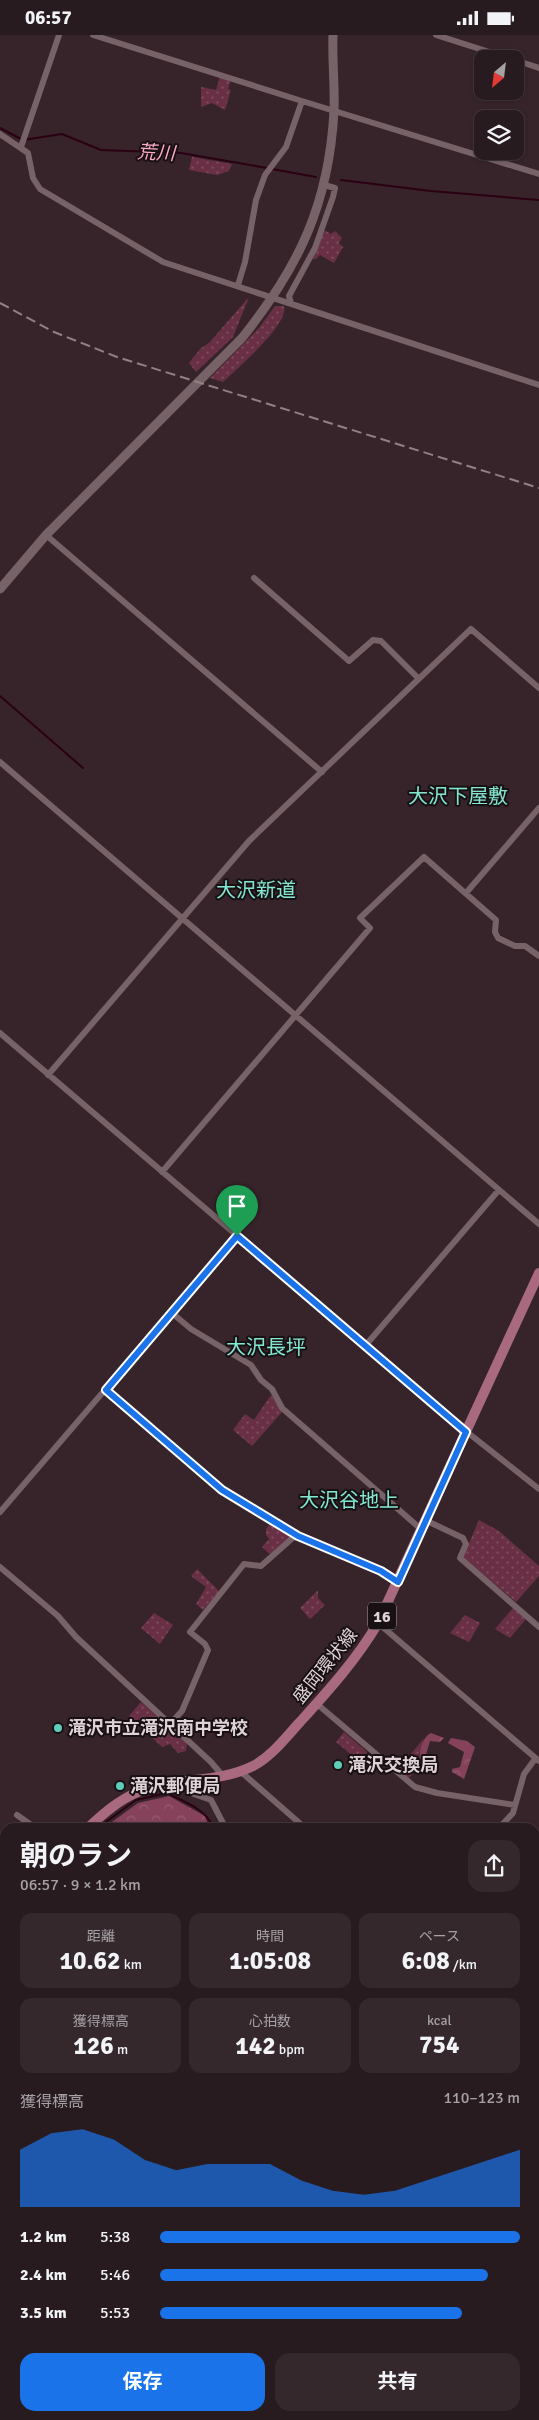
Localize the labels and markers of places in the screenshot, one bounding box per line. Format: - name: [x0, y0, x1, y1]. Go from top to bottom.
- pin: [216, 1185, 258, 1236]
- place label: 滝沢市立滝沢南中学校: [68, 1717, 248, 1739]
- marker: 滝沢市立滝沢南中学校: [52, 1722, 64, 1734]
- place label: 滝沢交換局: [348, 1754, 438, 1776]
- marker: 滝沢交換局: [332, 1759, 344, 1771]
- place label: 滝沢郵便局: [130, 1775, 220, 1797]
- marker: 滝沢郵便局: [114, 1780, 126, 1792]

